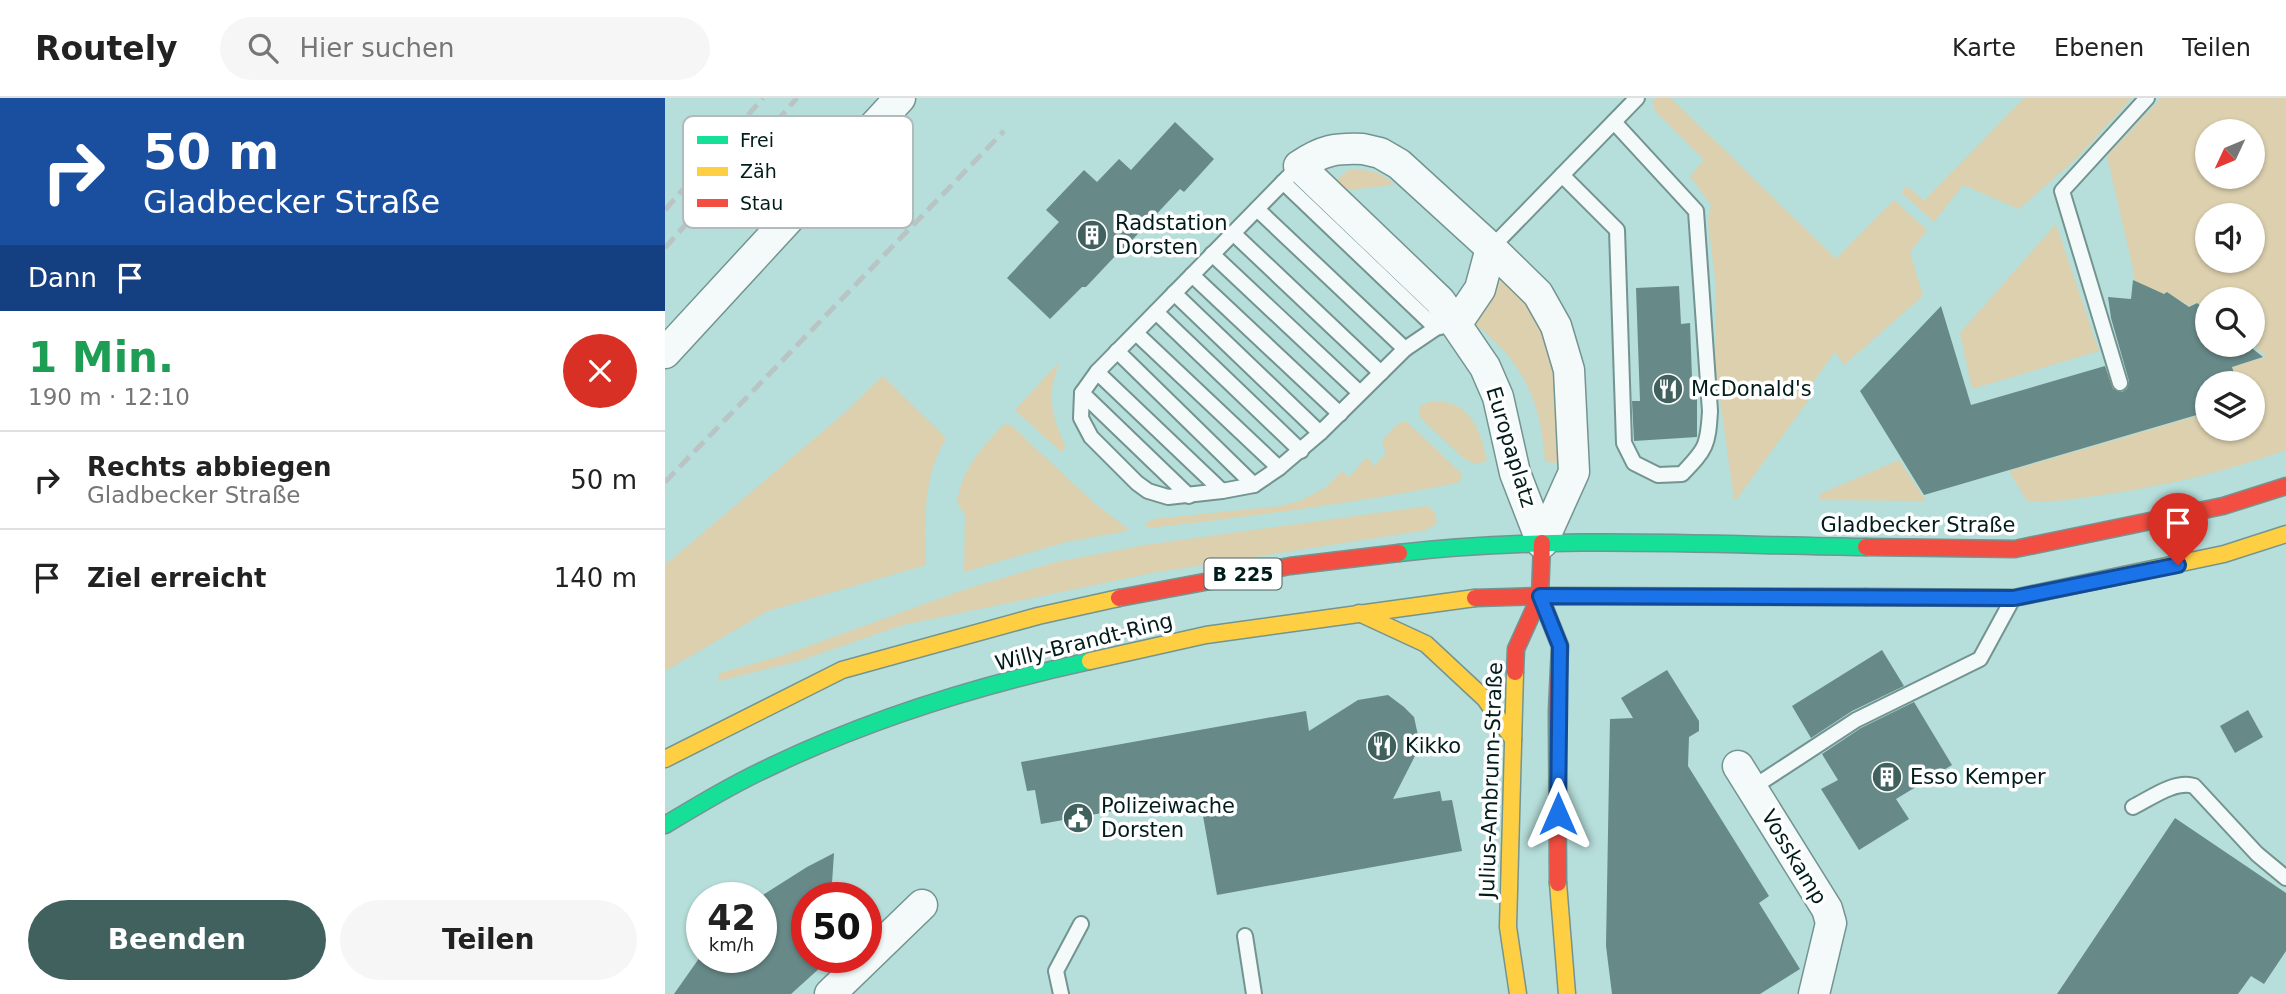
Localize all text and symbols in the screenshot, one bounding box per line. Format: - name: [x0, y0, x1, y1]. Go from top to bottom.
- search box: [220, 17, 710, 80]
- text: Routely: [35, 29, 178, 68]
- icon: search: [244, 29, 282, 67]
- text: Hier suchen: [300, 33, 455, 63]
- text: Karte: [1952, 34, 2016, 62]
- text: Ebenen: [2054, 34, 2144, 62]
- text: Teilen: [2182, 34, 2251, 62]
- legend: [683, 116, 913, 228]
- north arrow: [2195, 119, 2265, 189]
- map controls: [2195, 119, 2265, 441]
- text: 50 m: [143, 124, 279, 181]
- icon: right: [28, 126, 119, 217]
- text: Frei: [740, 129, 774, 151]
- text: Zäh: [740, 160, 777, 182]
- text: Gladbecker Straße: [143, 183, 440, 221]
- text: Stau: [740, 192, 783, 214]
- button: sound: [2195, 203, 2265, 273]
- place label: Radstation Dorsten: [1115, 211, 1228, 259]
- building icon: Radstation Dorsten: [1075, 218, 1109, 252]
- icon: arrive: [111, 259, 149, 297]
- text: Dann: [28, 263, 97, 293]
- button: search: [2195, 287, 2265, 357]
- text: 1 Min.: [28, 333, 174, 382]
- button: close: [563, 334, 637, 408]
- button: layers: [2195, 371, 2265, 441]
- restaurant icon: McDonald's: [1651, 372, 1685, 406]
- place label: McDonald's: [1691, 377, 1812, 401]
- text: 190 m · 12:10: [28, 384, 190, 410]
- street label: Europaplatz: [1481, 384, 1541, 510]
- text: Rechts abbiegen: [87, 452, 332, 482]
- icon: right: [28, 461, 66, 499]
- text: 50 m: [570, 465, 637, 495]
- text: Gladbecker Straße: [87, 482, 301, 508]
- pin: [2148, 493, 2208, 565]
- icon: arrive: [2159, 504, 2197, 542]
- street label: Gladbecker Straße: [1821, 513, 2015, 537]
- icon: arrive: [28, 559, 66, 597]
- road number: B 225: [1205, 559, 1281, 589]
- text: Ziel erreicht: [87, 563, 267, 593]
- text: 140 m: [554, 563, 637, 593]
- street label: Willy-Brandt-Ring: [993, 608, 1175, 676]
- street label: Julius-Ambrunn-Straße: [1475, 662, 1507, 900]
- restaurant icon: Kikko: [1365, 729, 1399, 763]
- place label: Kikko: [1405, 734, 1461, 758]
- building icon: Esso Kemper: [1870, 760, 1904, 794]
- place label: Esso Kemper: [1910, 765, 2046, 789]
- position arrow: [1521, 777, 1595, 851]
- place label: Polizeiwache Dorsten: [1101, 794, 1235, 842]
- public building icon: Polizeiwache Dorsten: [1061, 801, 1095, 835]
- street label: Vosskamp: [1756, 805, 1832, 909]
- speed limit sign: 50: [791, 882, 882, 973]
- text: 42: [707, 898, 756, 938]
- button: Beenden: [28, 900, 326, 980]
- button: Teilen: [340, 900, 637, 980]
- text: km/h: [709, 934, 754, 955]

